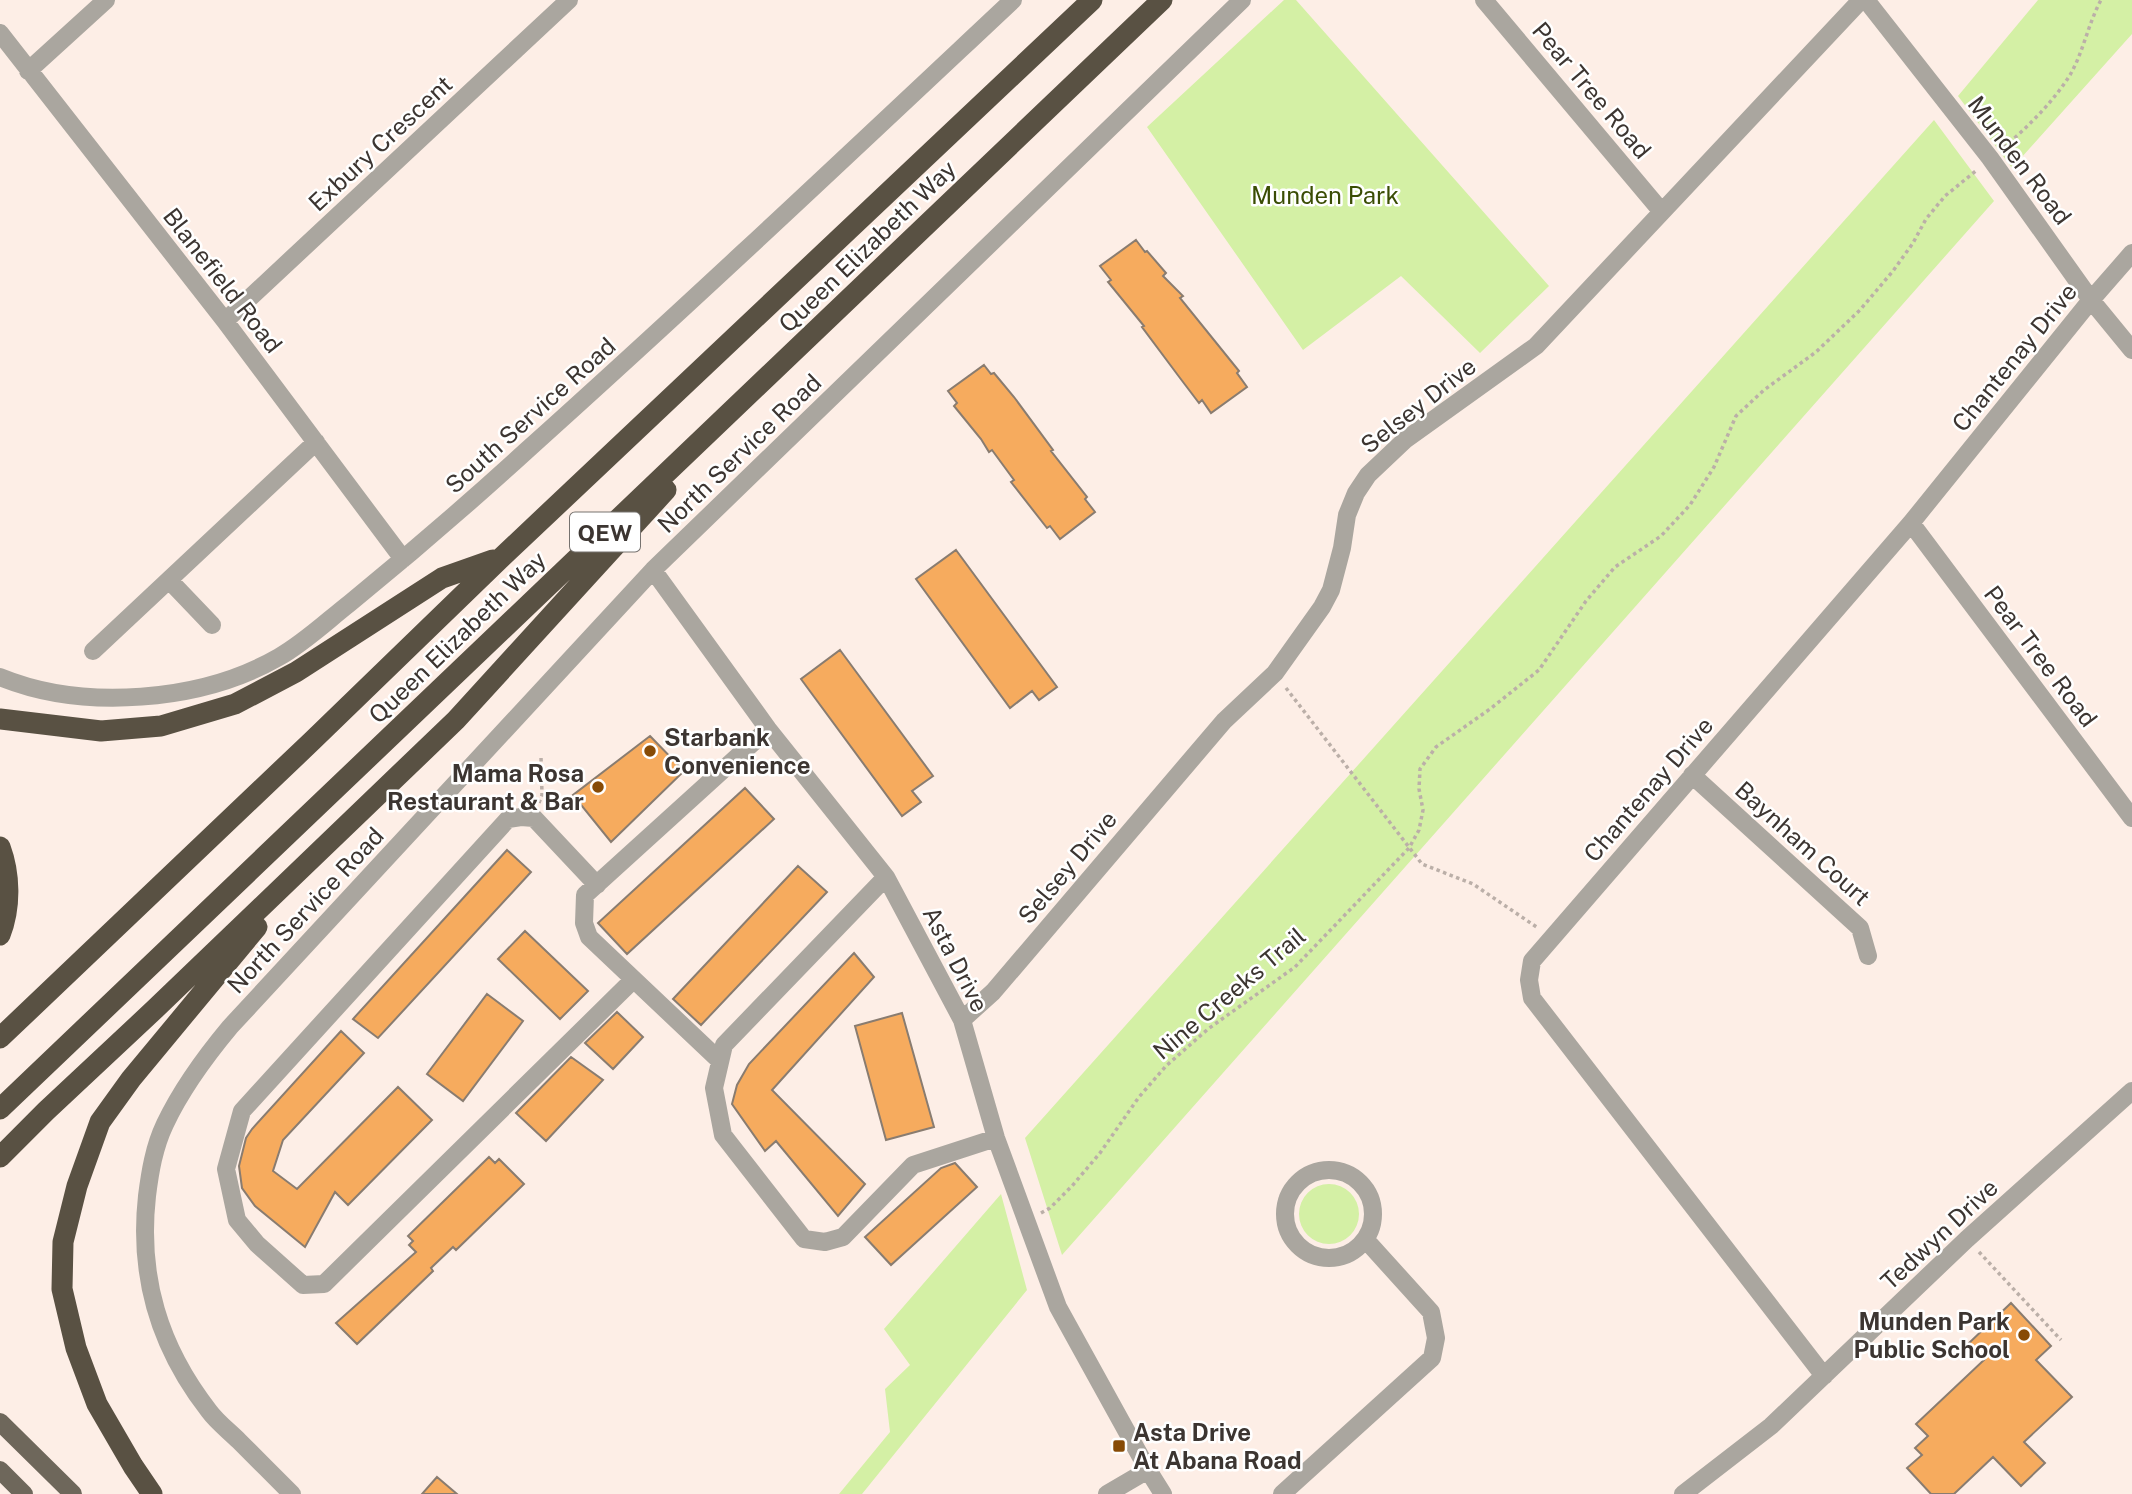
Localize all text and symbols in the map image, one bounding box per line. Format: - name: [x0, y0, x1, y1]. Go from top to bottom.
- street label: Pear Tree Road: [1527, 16, 1657, 164]
- street label: Exbury Crescent: [303, 70, 457, 216]
- street label: Munden Road: [1963, 90, 2077, 230]
- street label: Queen Elizabeth Way: [773, 154, 961, 338]
- park label: Munden Park: [1251, 181, 1399, 209]
- street label: Blanefield Road: [158, 202, 288, 358]
- street label: Chantenay Drive: [1946, 277, 2082, 437]
- street label: South Service Road: [439, 331, 621, 499]
- street label: Selsey Drive: [1355, 351, 1481, 459]
- street label: North Service Road: [652, 368, 826, 538]
- road number: QEW: [570, 512, 640, 552]
- street label: Queen Elizabeth Way: [363, 545, 551, 729]
- street label: Pear Tree Road: [1979, 580, 2103, 732]
- street label: Chantenay Drive: [1578, 711, 1718, 867]
- place label: Starbank Convenience: [664, 723, 810, 779]
- marker: Starbank Convenience: [642, 743, 658, 759]
- place label: Mama Rosa Restaurant & Bar: [387, 759, 584, 815]
- street label: Baynham Court: [1730, 775, 1876, 911]
- marker: Mama Rosa Restaurant & Bar: [590, 779, 606, 795]
- street label: Selsey Drive: [1012, 805, 1122, 929]
- street label: North Service Road: [221, 821, 389, 999]
- street label: Asta Drive: [918, 902, 994, 1016]
- street label: Nine Creeks Trail: [1147, 921, 1311, 1065]
- street label: Tedwyn Drive: [1875, 1173, 2003, 1295]
- place label: Munden Park Public School: [1853, 1307, 2010, 1363]
- marker: Munden Park Public School: [2016, 1327, 2032, 1343]
- place label: Asta Drive At Abana Road: [1133, 1418, 1302, 1474]
- marker: Asta Drive At Abana Road: [1111, 1438, 1127, 1454]

